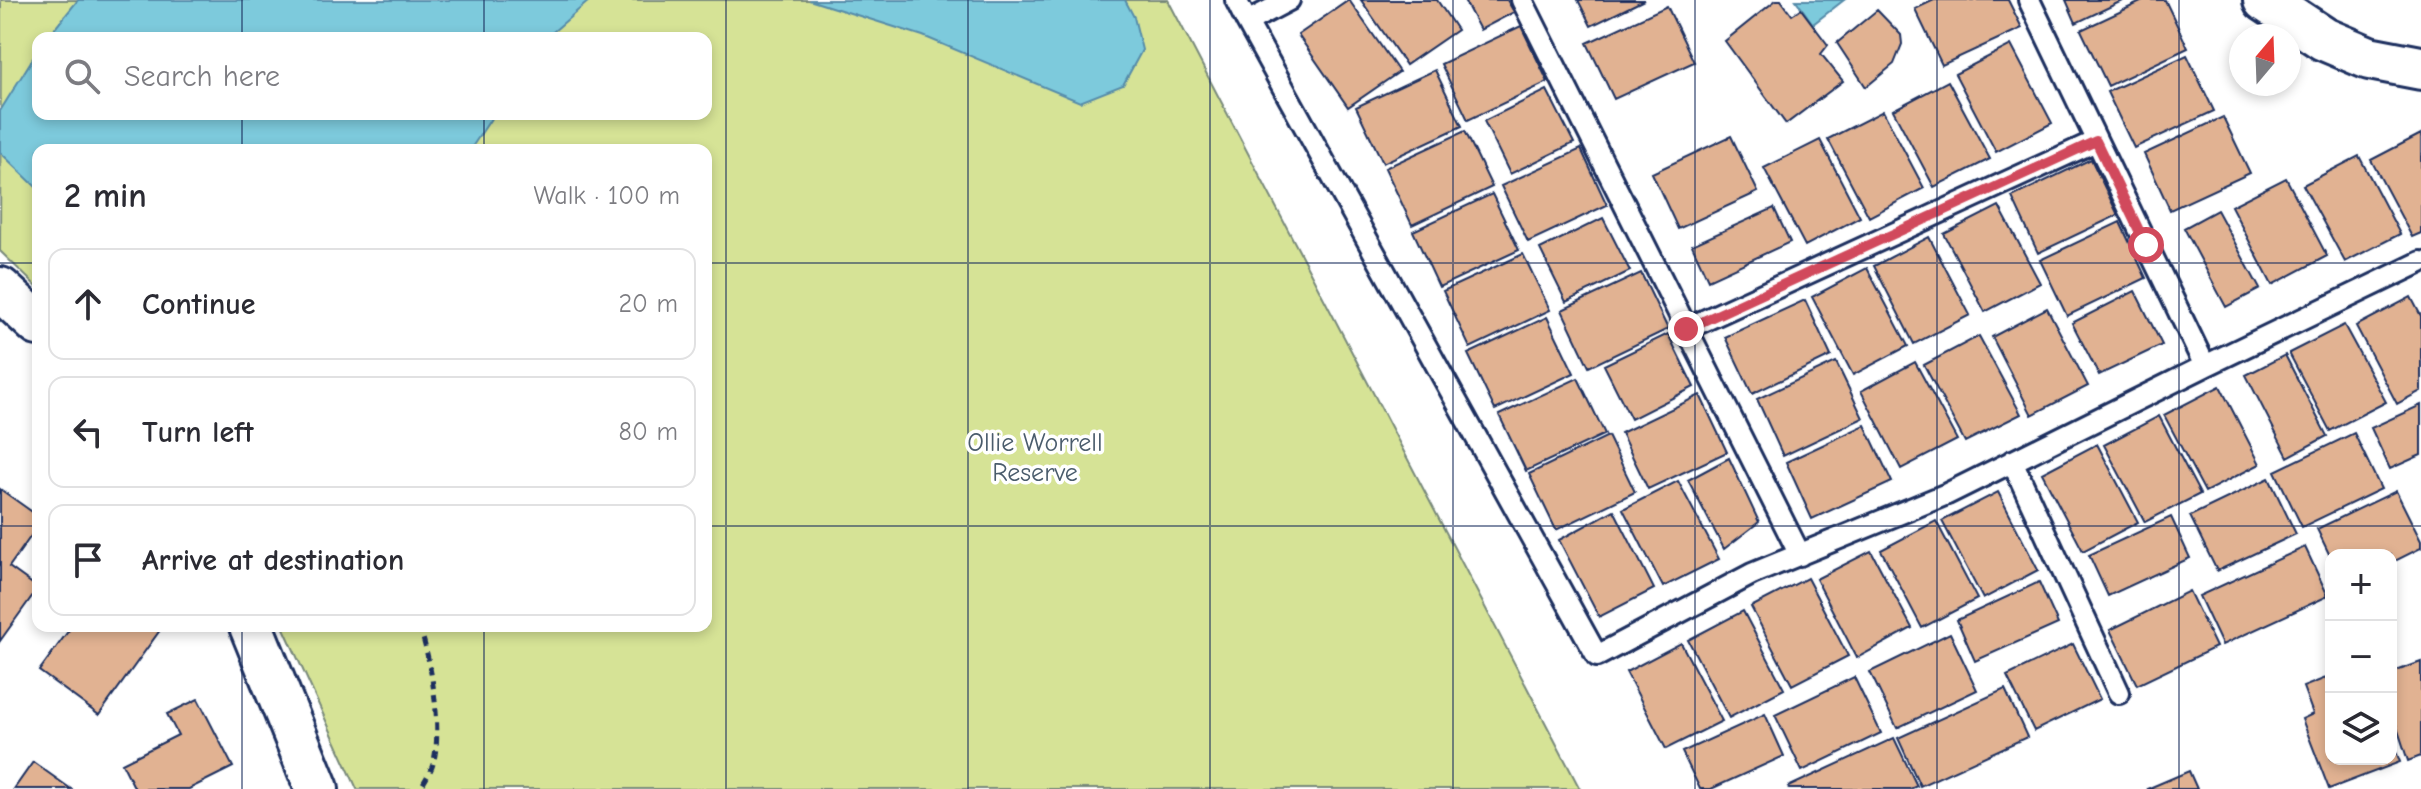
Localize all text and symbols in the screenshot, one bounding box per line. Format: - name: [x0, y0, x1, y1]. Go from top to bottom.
- north arrow: [2229, 24, 2301, 96]
- search box: [32, 32, 712, 120]
- icon: search: [60, 54, 104, 98]
- text: Search here: [124, 59, 280, 94]
- text: 2 min: [64, 176, 147, 216]
- text: Walk · 100 m: [533, 181, 680, 211]
- route start: [2128, 227, 2164, 263]
- icon: ahead: [66, 282, 110, 326]
- text: Continue: [142, 287, 256, 322]
- text: 20 m: [618, 289, 678, 319]
- route end: [1668, 311, 1704, 347]
- icon: left: [66, 410, 110, 454]
- text: Turn left: [142, 415, 254, 450]
- text: 80 m: [619, 417, 678, 447]
- park label: Ollie Worrell Reserve: [967, 428, 1103, 488]
- icon: arrive: [66, 538, 110, 582]
- text: Arrive at destination: [142, 543, 404, 578]
- map controls: [2325, 549, 2397, 765]
- button: +: [2325, 549, 2397, 621]
- button: −: [2325, 621, 2397, 693]
- button: layers: [2325, 693, 2397, 765]

